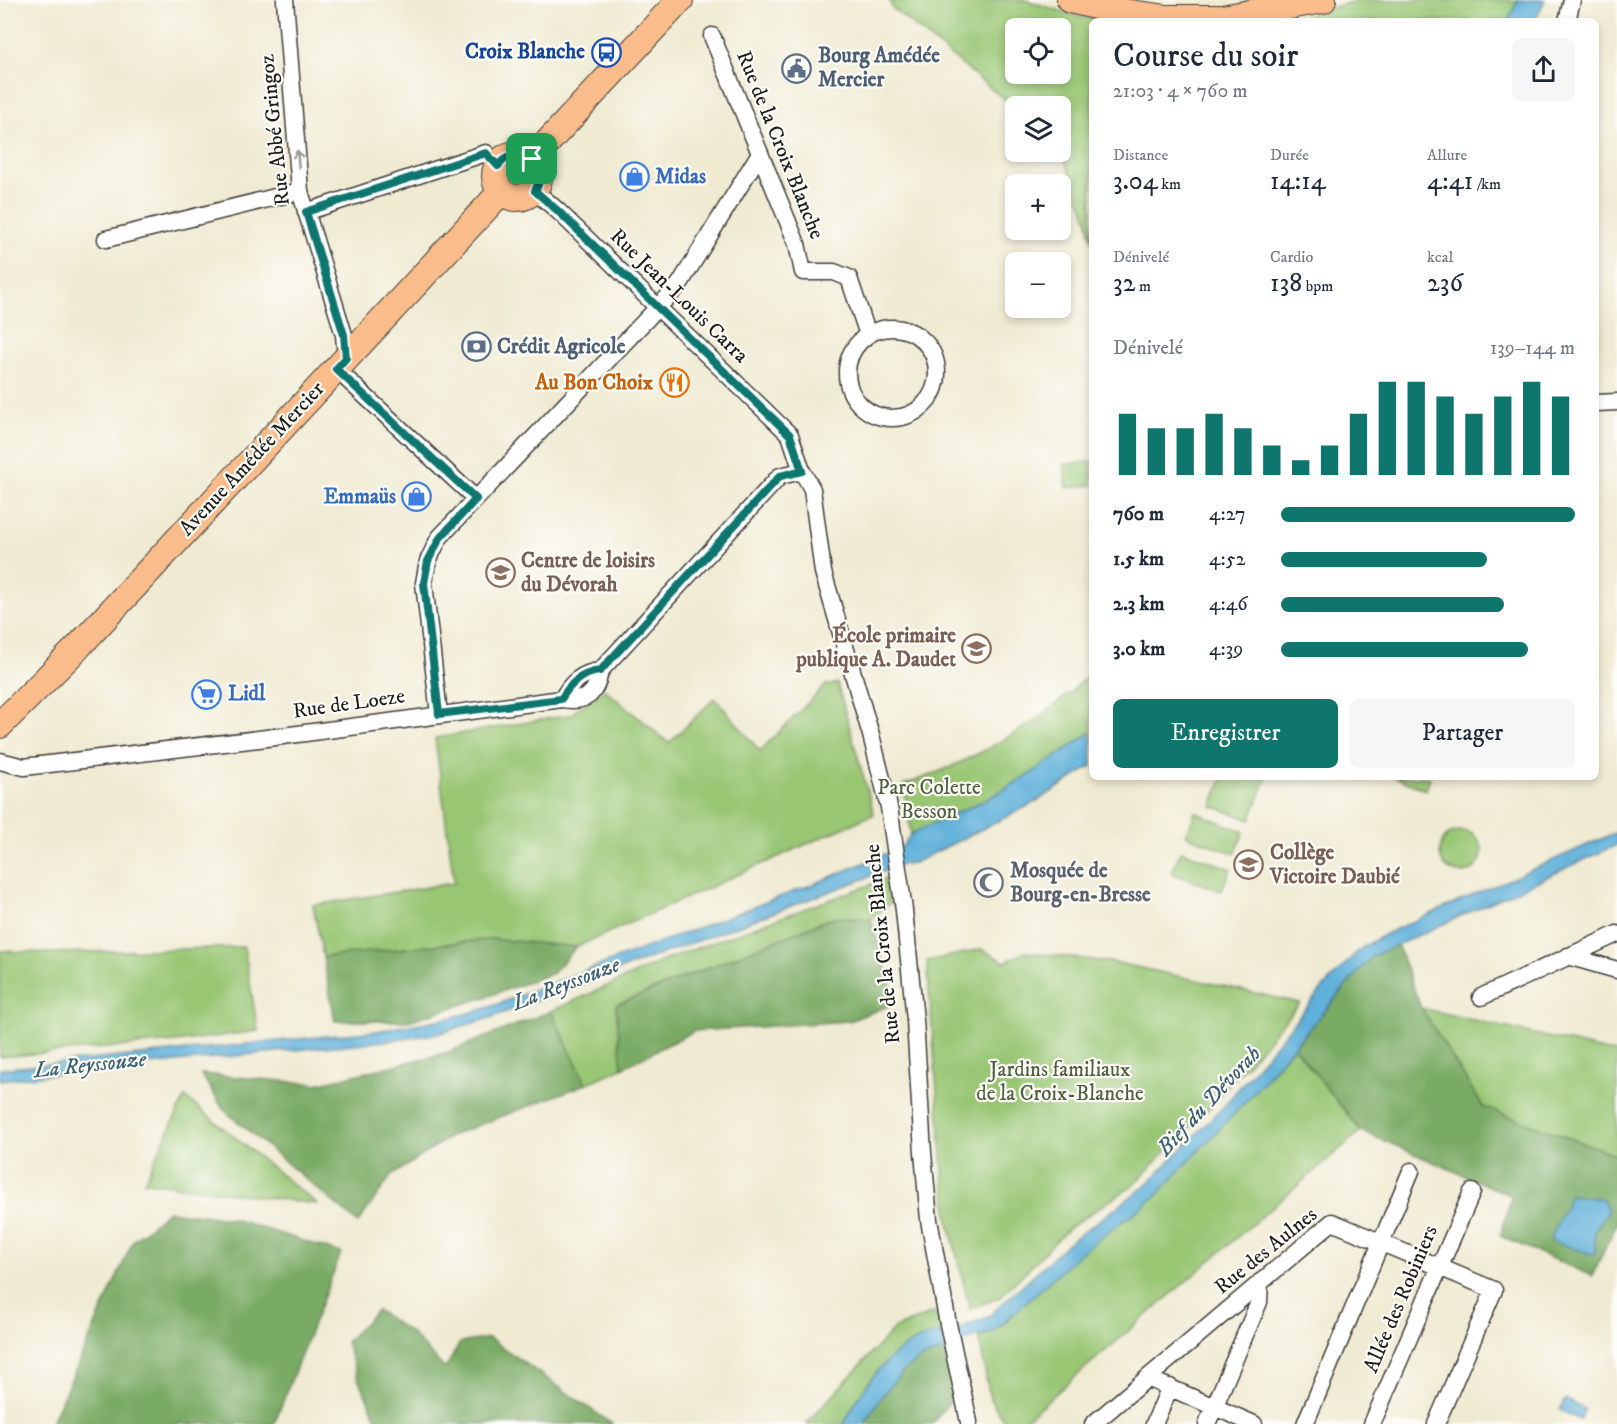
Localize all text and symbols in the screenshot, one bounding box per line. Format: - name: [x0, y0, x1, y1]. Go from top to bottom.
- map controls: [1005, 18, 1071, 318]
- button: locate: [1005, 18, 1071, 84]
- bus stop icon: Croix Blanche: [590, 36, 622, 68]
- text: Course du soir: [1113, 36, 1298, 77]
- button: share: [1512, 38, 1575, 101]
- place label: Croix Blanche: [465, 39, 585, 65]
- place label: Bourg Amédée Mercier: [818, 43, 940, 93]
- street label: Rue de la Croix Blanche: [730, 47, 830, 243]
- public building icon: Bourg Amédée Mercier: [781, 52, 813, 84]
- street label: Rue Abbé Gringoz: [254, 53, 296, 207]
- text: 21:03 · 4 × 760 m: [1113, 79, 1248, 104]
- button: layers: [1005, 96, 1071, 162]
- pin: [506, 133, 557, 184]
- icon: arrive: [515, 142, 548, 175]
- text: Distance: [1113, 145, 1168, 165]
- text: Durée: [1270, 145, 1309, 165]
- text: Allure: [1427, 145, 1467, 165]
- one-way arrow: [292, 149, 303, 169]
- shop icon: Midas: [618, 161, 650, 193]
- place label: Midas: [655, 164, 706, 190]
- text: 3.04: [1113, 165, 1158, 198]
- text: 14:14: [1270, 165, 1326, 198]
- text: 4:41: [1427, 165, 1473, 198]
- button: +: [1005, 174, 1071, 240]
- text: km: [1158, 174, 1181, 194]
- text: /km: [1473, 174, 1501, 194]
- street label: Rue Jean-Louis Carra: [604, 223, 754, 369]
- text: Dénivelé: [1113, 247, 1169, 267]
- text: Cardio: [1270, 247, 1313, 267]
- text: kcal: [1427, 247, 1453, 267]
- button: −: [1005, 252, 1071, 318]
- text: 32: [1113, 267, 1135, 300]
- text: 138: [1270, 267, 1302, 300]
- text: 236: [1427, 267, 1463, 300]
- text: m: [1135, 276, 1151, 296]
- text: bpm: [1302, 276, 1333, 296]
- bank icon: Crédit Agricole: [460, 331, 492, 363]
- place label: Crédit Agricole: [497, 334, 626, 360]
- text: Dénivelé: [1113, 336, 1183, 361]
- text: 139–144 m: [1490, 336, 1575, 361]
- restaurant icon: Au Bon Choix: [658, 367, 690, 399]
- place label: Au Bon Choix: [534, 370, 654, 396]
- street label: Avenue Amédée Mercier: [174, 376, 330, 542]
- shop icon: Emmaüs: [401, 481, 433, 513]
- place label: Emmaüs: [323, 484, 396, 510]
- text: 760 m: [1113, 502, 1164, 527]
- text: 4:27: [1209, 502, 1246, 527]
- text: 1.5 km: [1113, 547, 1164, 572]
- text: 4:52: [1209, 547, 1246, 572]
- place label: Centre de loisirs du Dévorah: [521, 548, 655, 598]
- school or university icon: Centre de loisirs du Dévorah: [484, 557, 516, 589]
- text: 2.3 km: [1113, 592, 1165, 617]
- text: 4:46: [1209, 592, 1248, 617]
- place label: École primaire publique A. Daudet: [795, 621, 956, 673]
- school or university icon: École primaire publique A. Daudet: [961, 632, 993, 664]
- text: 3.0 km: [1113, 637, 1165, 662]
- text: 4:39: [1209, 637, 1243, 662]
- supermarket icon: Lidl: [191, 678, 223, 710]
- place label: Lidl: [228, 681, 266, 707]
- street label: Rue de Loeze: [291, 683, 407, 725]
- button: Enregistrer: [1113, 699, 1338, 768]
- button: Partager: [1350, 699, 1575, 768]
- park label: Parc Colette Besson: [877, 775, 981, 825]
- place label: Collège Victoire Daubié: [1269, 840, 1400, 890]
- street label: Rue de la Croix Blanche: [860, 842, 906, 1045]
- school or university icon: Collège Victoire Daubié: [1233, 849, 1265, 881]
- place label: Mosquée de Bourg-en-Bresse: [1010, 858, 1151, 908]
- mosque icon: Mosquée de Bourg-en-Bresse: [973, 867, 1005, 899]
- water label: La Reyssouze: [507, 951, 624, 1018]
- water label: Bief du Dévorah: [1151, 1041, 1267, 1162]
- water label: La Reyssouze: [31, 1046, 148, 1085]
- park label: Jardins familiaux de la Croix-Blanche: [976, 1057, 1144, 1107]
- street label: Rue des Aulnes: [1209, 1202, 1323, 1300]
- street label: Allée des Robiniers: [1358, 1221, 1444, 1377]

